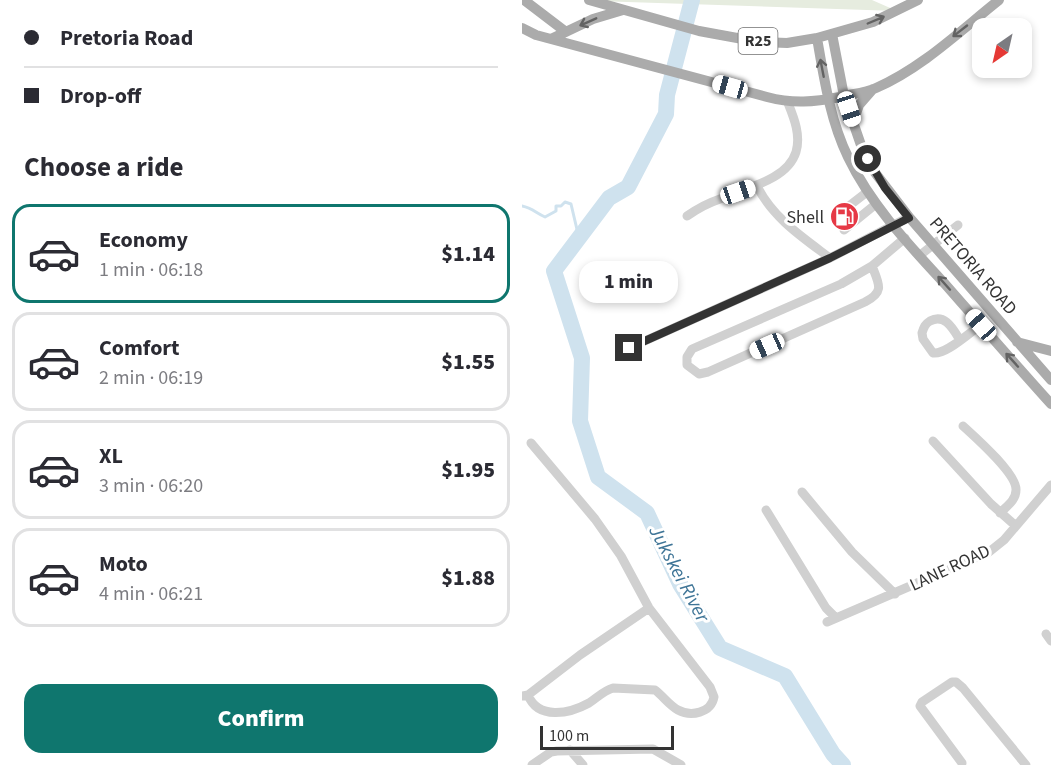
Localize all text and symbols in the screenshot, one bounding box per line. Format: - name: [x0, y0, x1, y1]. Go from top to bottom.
- one-way arrow: [867, 14, 885, 25]
- one-way arrow: [579, 17, 597, 29]
- north arrow: [972, 18, 1032, 78]
- map controls: [972, 18, 1032, 78]
- text: Pretoria Road: [60, 22, 193, 54]
- one-way arrow: [952, 24, 968, 37]
- road number: R25: [738, 28, 778, 54]
- one-way arrow: [816, 59, 827, 79]
- car: [710, 73, 750, 101]
- text: Drop-off: [60, 80, 141, 112]
- car: [835, 89, 863, 129]
- route start: [854, 145, 881, 172]
- text: Choose a ride: [24, 148, 184, 187]
- car: [718, 178, 758, 206]
- fuel station icon: Shell: [829, 201, 861, 233]
- place label: Shell: [786, 205, 824, 230]
- street label: PRETORIA ROAD: [923, 212, 1023, 320]
- text: Economy: [99, 224, 188, 256]
- icon: car: [27, 227, 81, 281]
- text: $1.14: [441, 238, 495, 270]
- text: 1 min · 06:18: [99, 256, 203, 284]
- callout: 1 min: [579, 261, 678, 303]
- text: 1 min: [604, 268, 653, 296]
- one-way arrow: [937, 276, 951, 291]
- car: [962, 306, 1000, 344]
- car: [747, 330, 787, 362]
- text: Comfort: [99, 332, 180, 364]
- route end: [615, 334, 642, 361]
- icon: car: [27, 335, 81, 389]
- text: $1.55: [441, 346, 495, 378]
- one-way arrow: [1005, 353, 1019, 368]
- text: 2 min · 06:19: [99, 364, 203, 392]
- text: XL: [99, 440, 123, 472]
- icon: car: [27, 443, 81, 497]
- text: $1.95: [441, 454, 495, 486]
- text: 3 min · 06:20: [99, 472, 203, 500]
- water label: Jukskei River: [641, 520, 717, 628]
- street label: LANE ROAD: [906, 538, 994, 598]
- text: Moto: [99, 548, 148, 580]
- icon: car: [27, 551, 81, 605]
- text: $1.88: [441, 562, 495, 594]
- text: 4 min · 06:21: [99, 580, 203, 608]
- button: Confirm: [24, 684, 498, 753]
- scale bar: [540, 723, 674, 750]
- text: 100 m: [549, 725, 589, 747]

